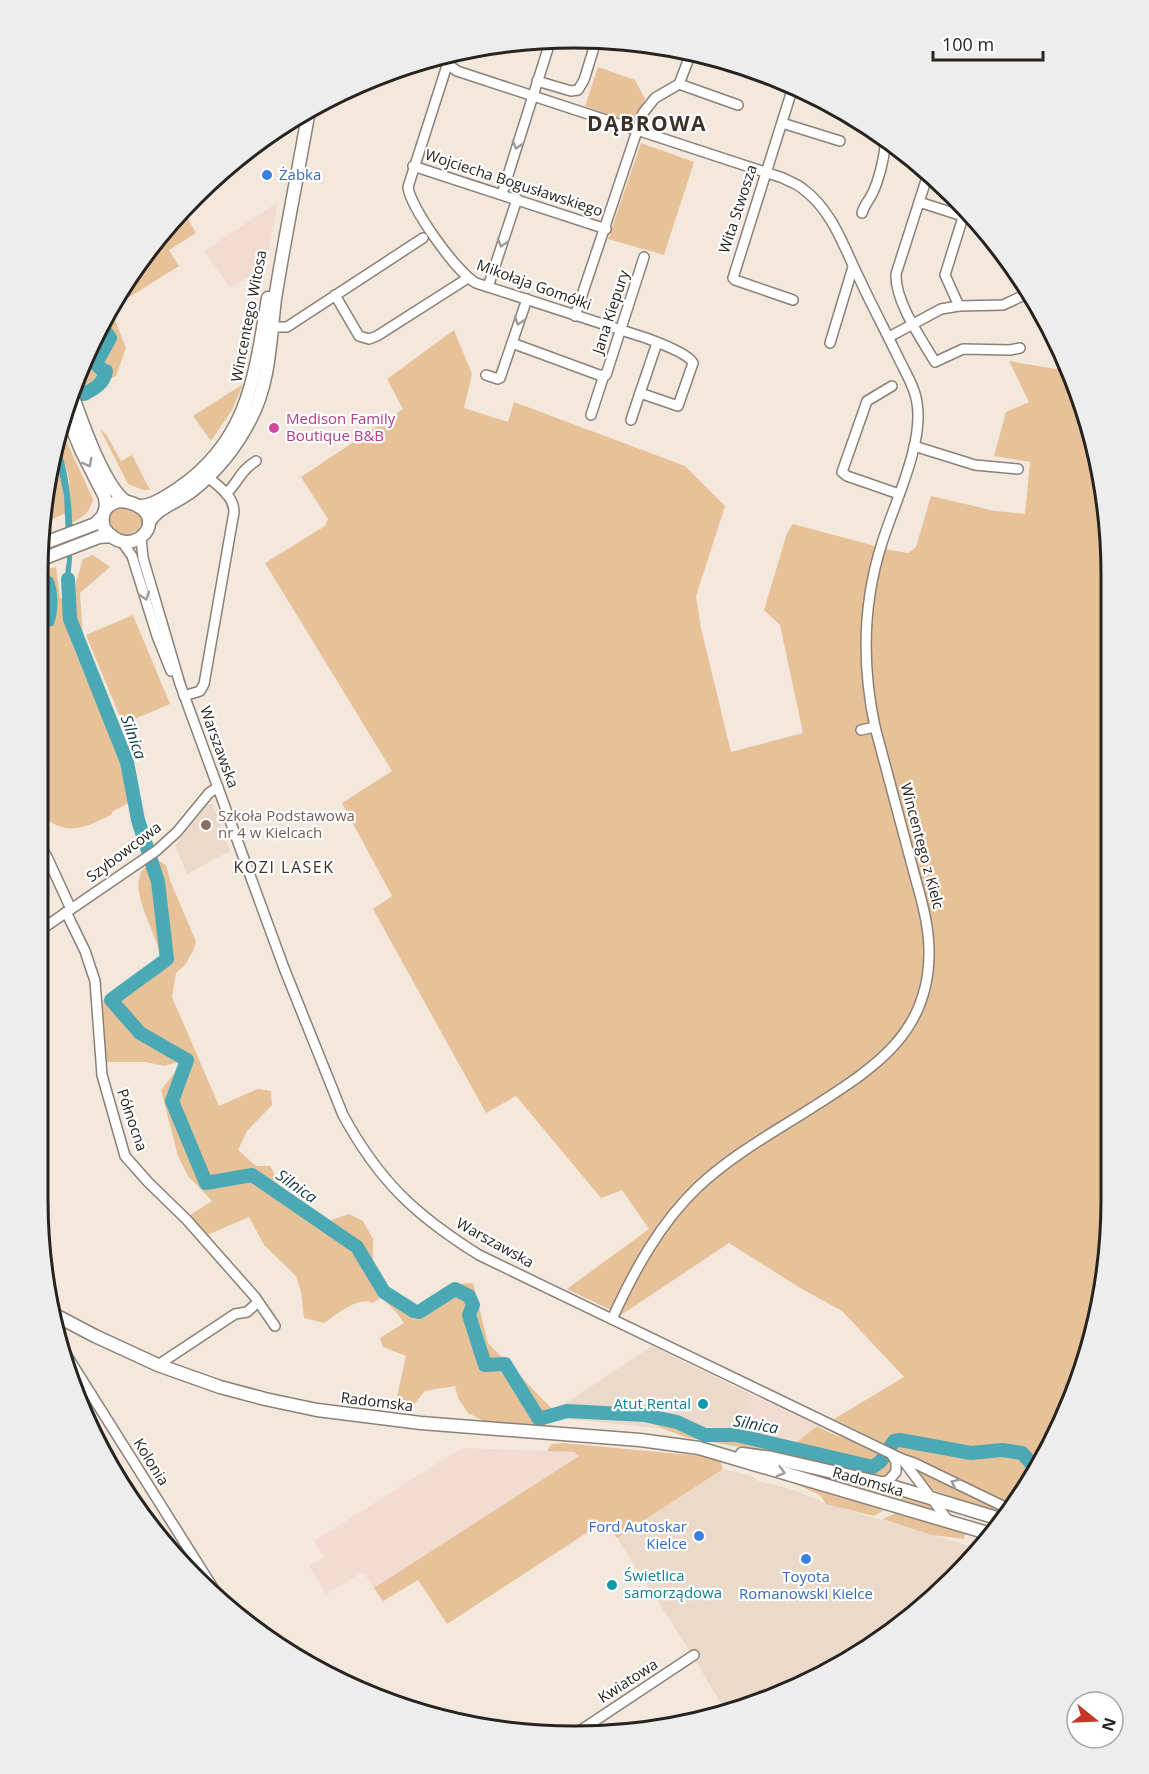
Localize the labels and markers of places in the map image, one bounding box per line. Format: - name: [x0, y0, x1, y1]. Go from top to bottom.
- place label: Żabka: [279, 164, 321, 184]
- marker: Żabka: [260, 168, 274, 182]
- place label: Medison Family Boutique B&B: [286, 408, 396, 445]
- marker: Medison Family Boutique B&B: [267, 421, 281, 435]
- place label: Szkoła Podstawowa nr 4 w Kielcach: [218, 805, 355, 842]
- marker: Szkoła Podstawowa nr 4 w Kielcach: [199, 818, 213, 832]
- place label: Atut Rental: [613, 1393, 691, 1413]
- marker: Atut Rental: [696, 1397, 710, 1411]
- place label: Ford Autoskar Kielce: [588, 1516, 687, 1553]
- marker: Ford Autoskar Kielce: [692, 1529, 706, 1543]
- marker: Toyota Romanowski Kielce: [799, 1552, 813, 1566]
- place label: Świetlica samorządowa: [624, 1565, 722, 1602]
- place label: Toyota Romanowski Kielce: [739, 1566, 873, 1603]
- marker: Świetlica samorządowa: [605, 1578, 619, 1592]

